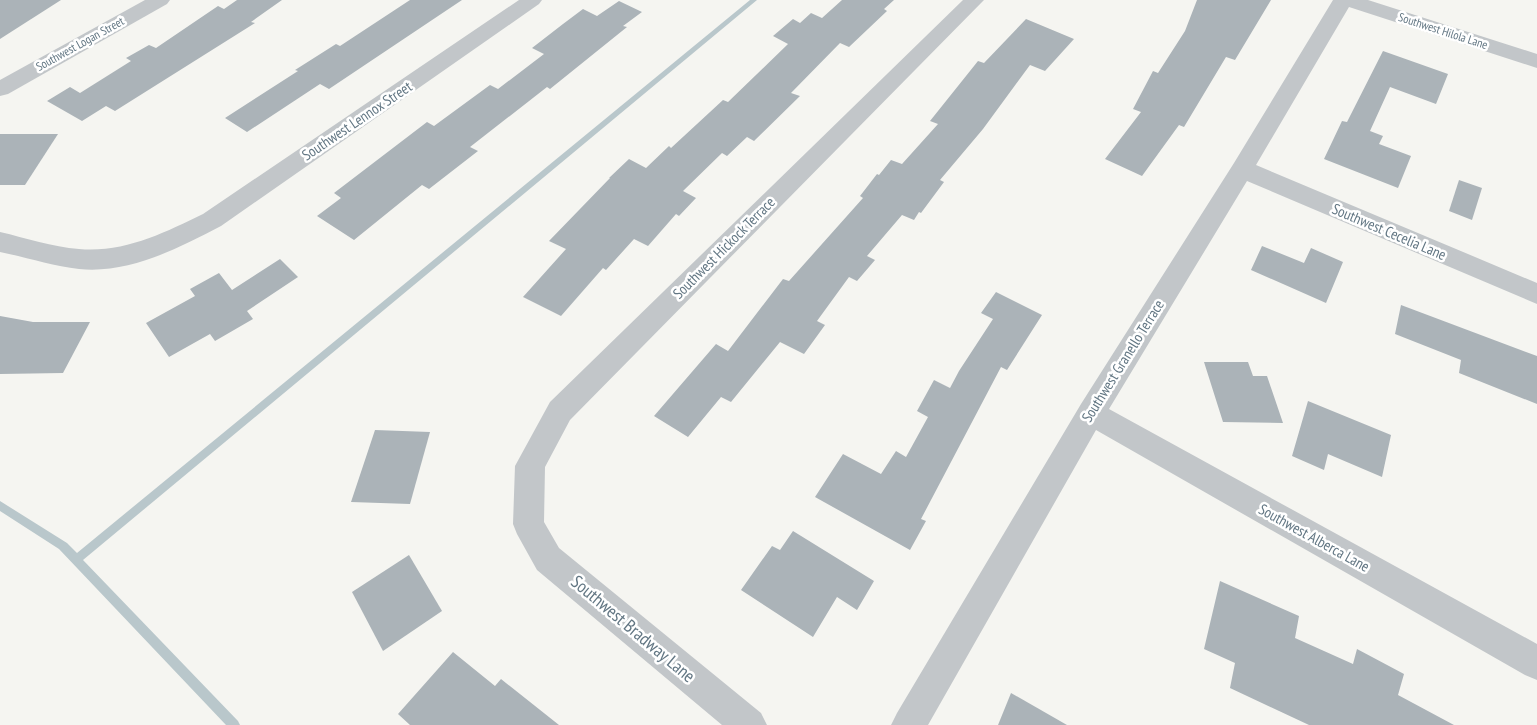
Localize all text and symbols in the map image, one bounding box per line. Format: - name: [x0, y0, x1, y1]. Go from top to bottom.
- street label: Southwest Hilola Lane: [1397, 9, 1490, 52]
- street label: Southwest Logan Street: [33, 13, 127, 74]
- street label: Southwest Lennox Street: [298, 77, 415, 164]
- street label: Southwest Hickock Terrace: [669, 193, 779, 303]
- street label: Southwest Cecelia Lane: [1329, 199, 1449, 264]
- street label: Southwest Granello Terrace: [1077, 296, 1168, 425]
- street label: Southwest Alberca Lane: [1256, 499, 1373, 576]
- street label: Southwest Bradway Lane: [567, 570, 700, 687]

